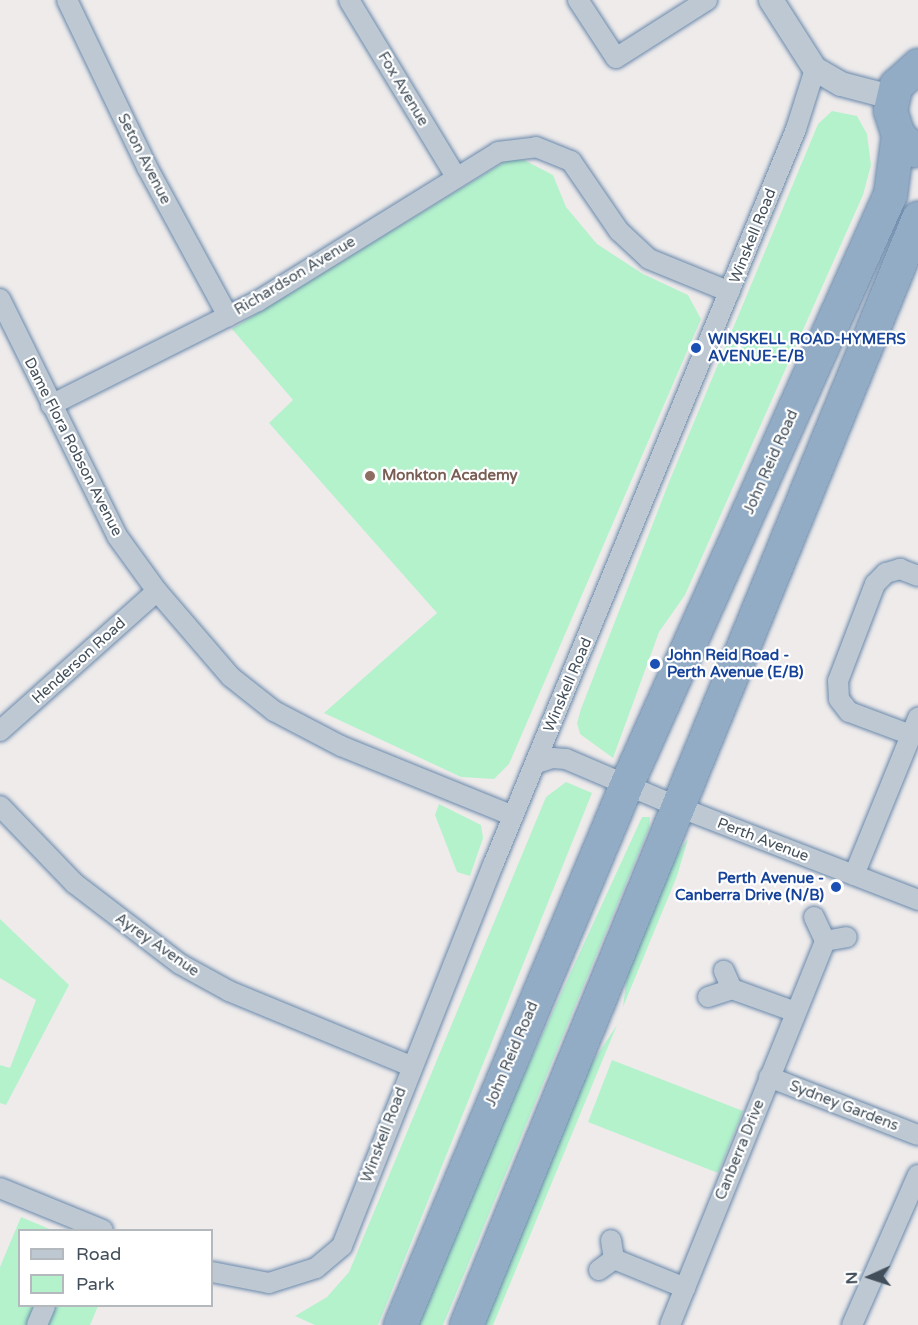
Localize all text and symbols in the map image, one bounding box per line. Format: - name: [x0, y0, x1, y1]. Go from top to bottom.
- street label: Fox Avenue: [374, 49, 432, 129]
- street label: Seton Avenue: [113, 111, 175, 207]
- street label: Winskell Road: [726, 186, 780, 286]
- street label: Richardson Avenue: [231, 233, 359, 319]
- place label: WINSKELL ROAD-HYMERS AVENUE-E/B: [708, 330, 906, 365]
- marker: WINSKELL ROAD-HYMERS AVENUE-E/B: [689, 341, 703, 355]
- street label: Dame Flora Robson Avenue: [20, 355, 126, 539]
- street label: John Reid Road: [740, 407, 802, 517]
- place label: Monkton Academy: [382, 467, 518, 485]
- marker: Monkton Academy: [363, 469, 377, 483]
- street label: Henderson Road: [29, 614, 129, 708]
- street label: Winskell Road: [540, 635, 596, 735]
- place label: John Reid Road - Perth Avenue (E/B): [667, 646, 803, 681]
- marker: John Reid Road - Perth Avenue (E/B): [648, 657, 662, 671]
- street label: Perth Avenue: [715, 814, 811, 866]
- place label: Perth Avenue - Canberra Drive (N/B): [675, 869, 824, 904]
- marker: Perth Avenue - Canberra Drive (N/B): [829, 880, 843, 894]
- street label: Ayrey Avenue: [112, 909, 202, 981]
- street label: John Reid Road: [482, 999, 542, 1109]
- street label: Sydney Gardens: [787, 1077, 901, 1135]
- street label: Winskell Road: [358, 1085, 410, 1185]
- street label: Canberra Drive: [712, 1097, 768, 1203]
- legend: [18, 1229, 213, 1307]
- text: Road: [76, 1243, 121, 1265]
- north arrow: [840, 1247, 900, 1307]
- text: N: [842, 1271, 862, 1285]
- text: Park: [76, 1273, 114, 1295]

